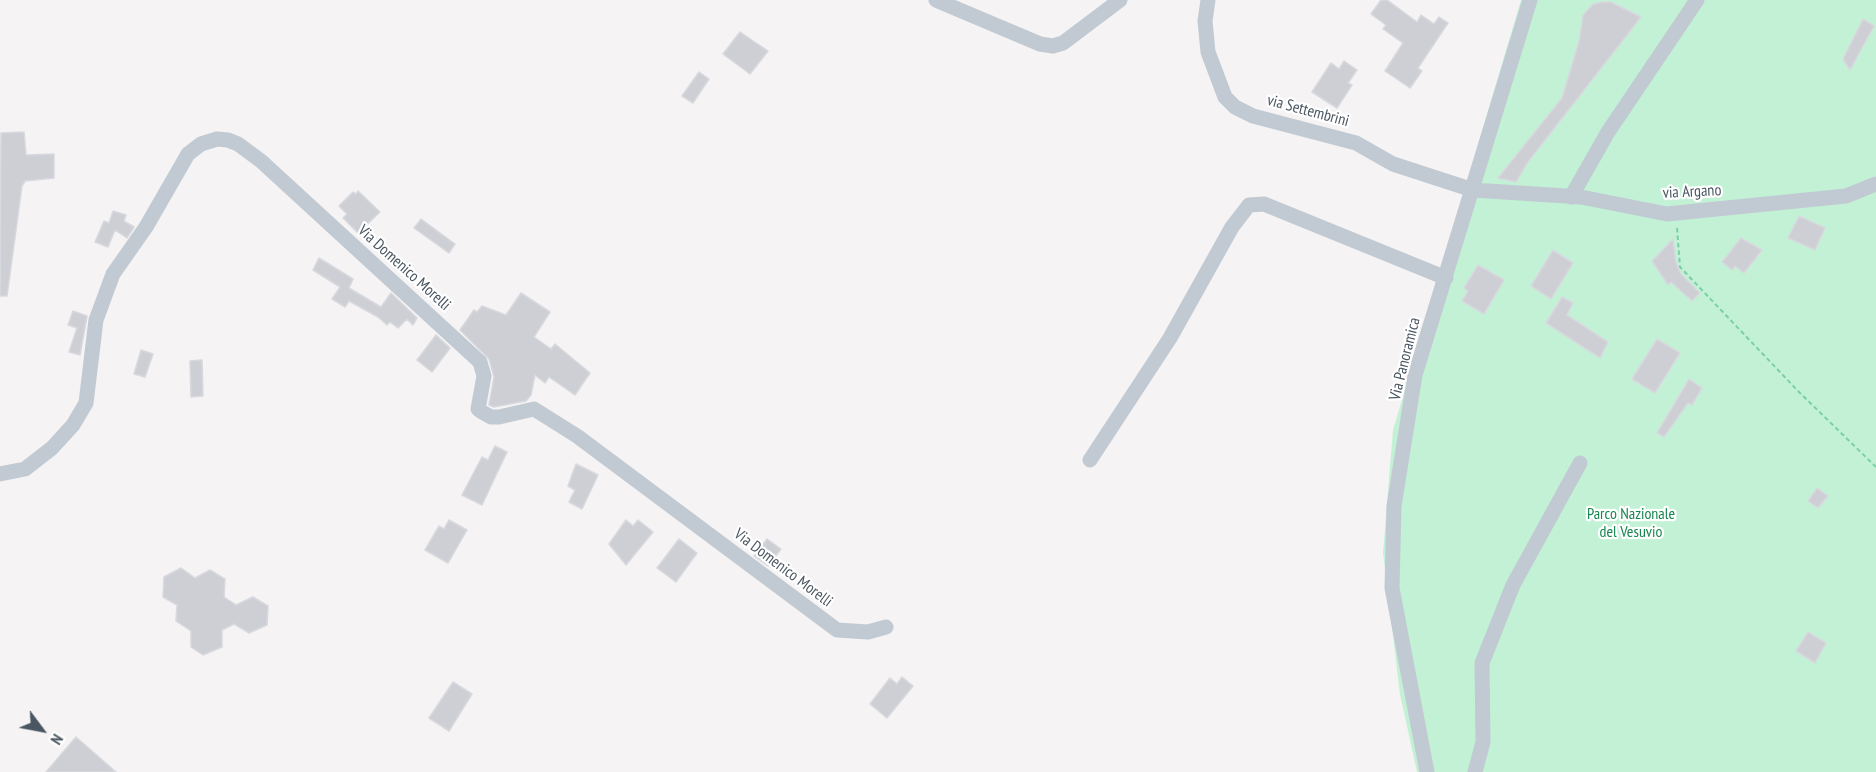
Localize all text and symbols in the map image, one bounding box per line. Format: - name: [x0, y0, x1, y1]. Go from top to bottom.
- street label: via Settembrini: [1265, 91, 1351, 131]
- street label: via Argano: [1662, 181, 1722, 203]
- street label: Via Domenico Morelli: [354, 221, 454, 315]
- street label: Via Panoramica: [1385, 316, 1425, 402]
- park label: Parco Nazionale del Vesuvio: [1587, 504, 1675, 542]
- street label: Via Domenico Morelli: [730, 525, 836, 611]
- north arrow: [12, 700, 72, 760]
- text: N: [46, 731, 68, 748]

